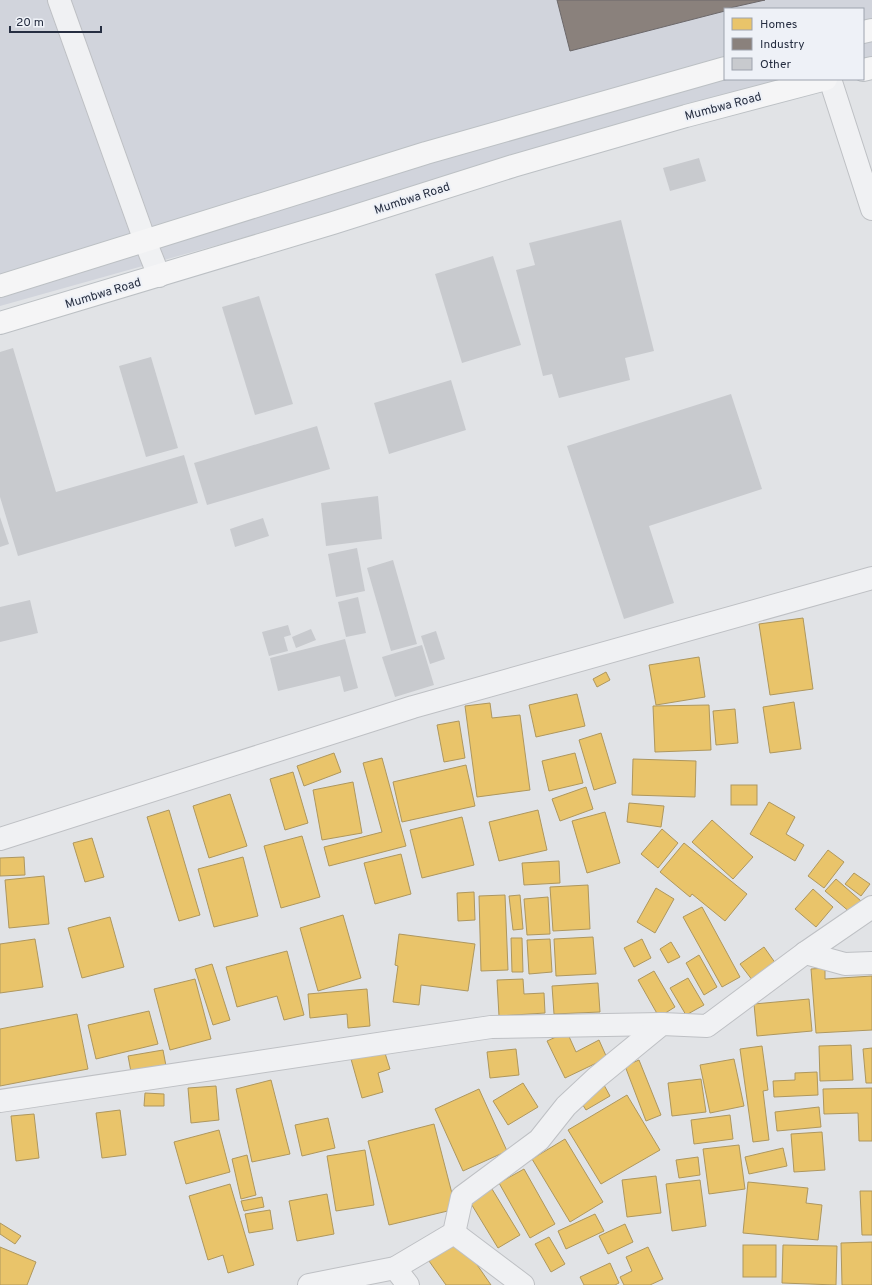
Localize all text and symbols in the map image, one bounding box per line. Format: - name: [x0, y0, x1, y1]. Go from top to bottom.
- scale bar: [10, 8, 101, 34]
- legend: [724, 8, 864, 80]
- text: 20 m: [16, 15, 44, 31]
- text: Homes: [760, 17, 797, 33]
- text: Industry: [760, 37, 805, 53]
- text: Other: [760, 57, 792, 73]
- street label: Mumbwa Road: [683, 89, 763, 125]
- street label: Mumbwa Road: [372, 179, 452, 219]
- street label: Mumbwa Road: [63, 275, 143, 313]

